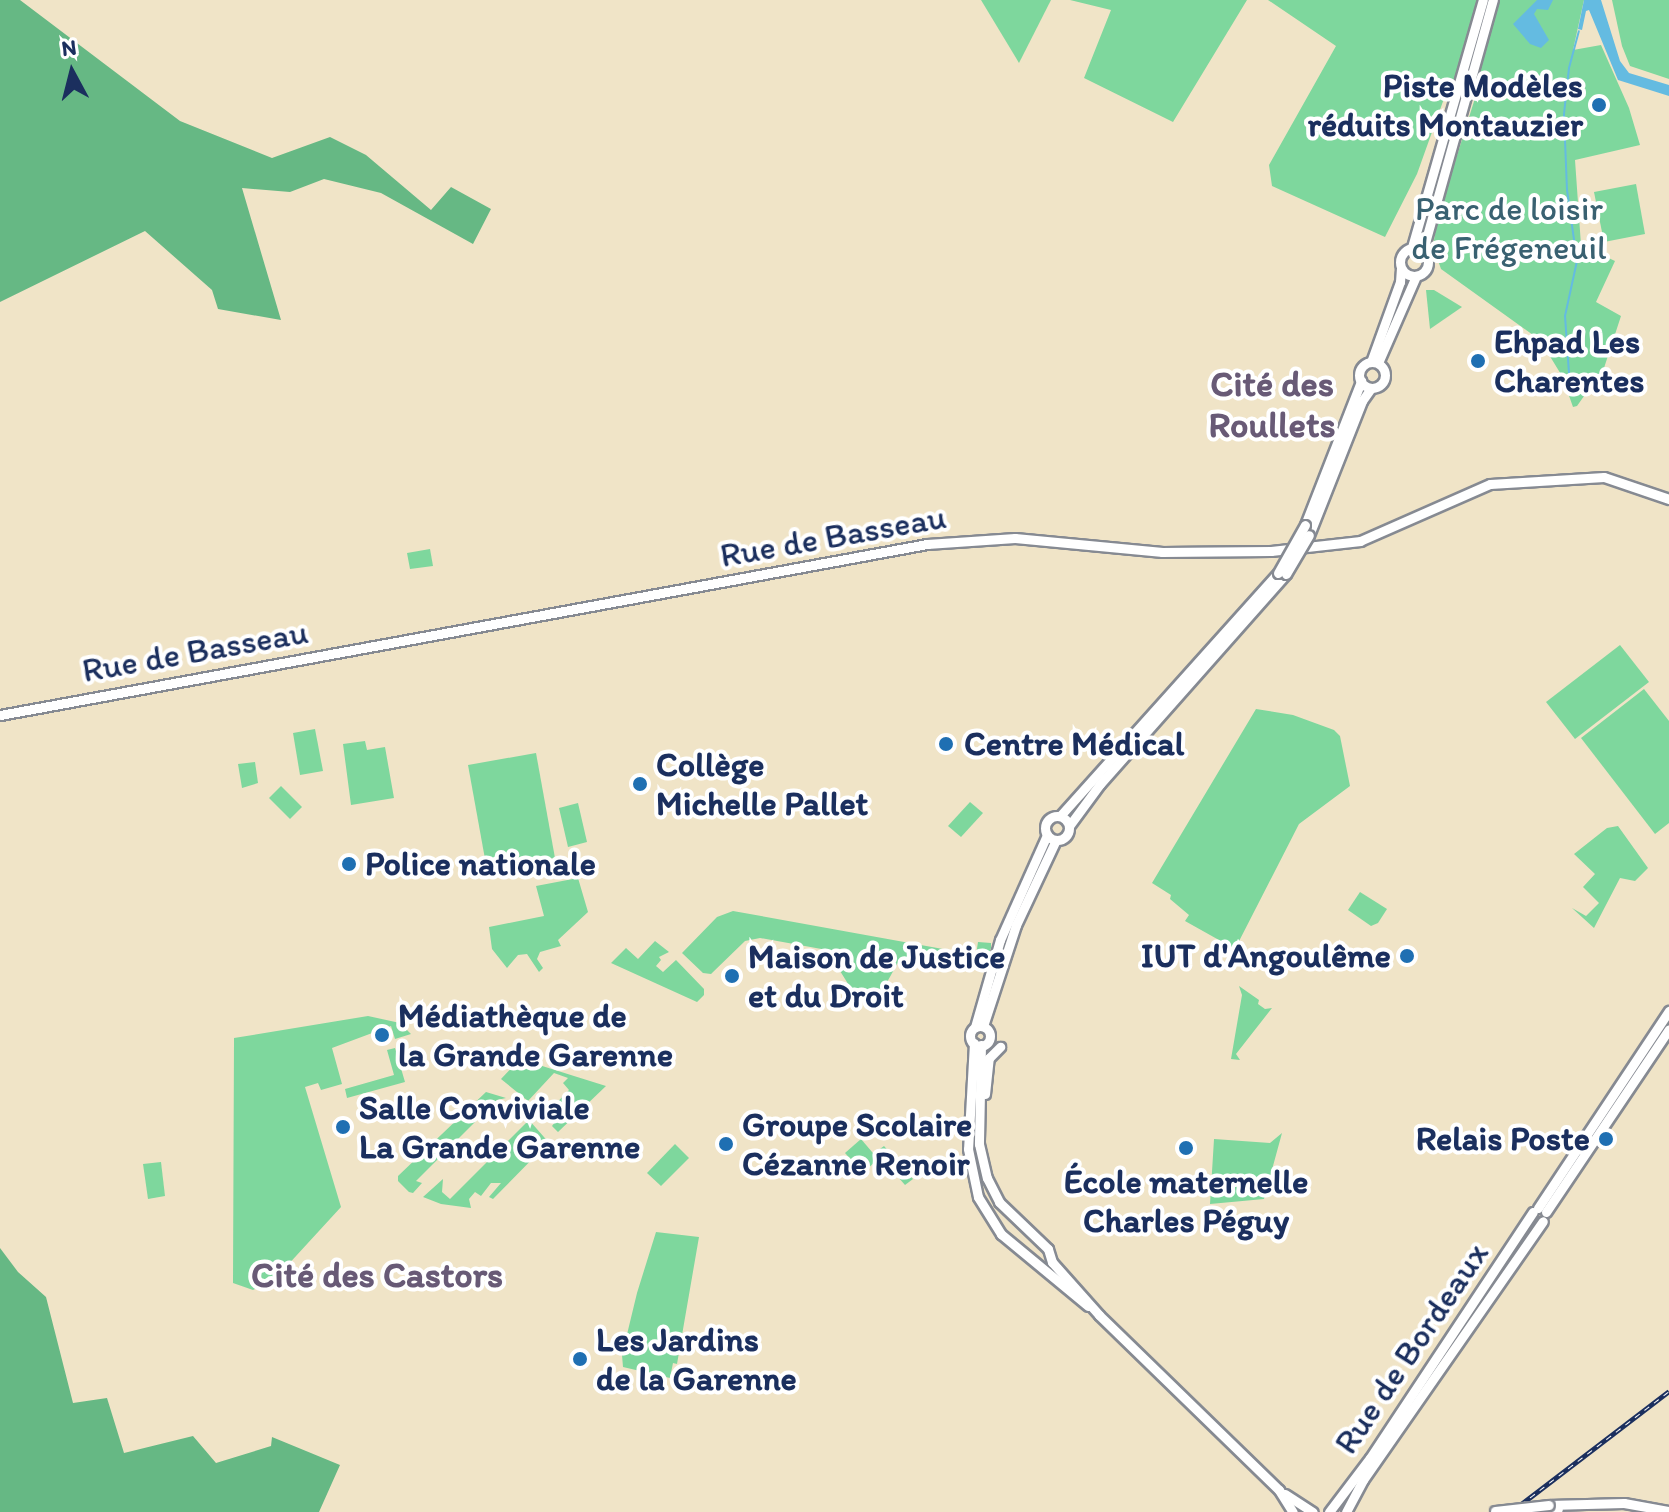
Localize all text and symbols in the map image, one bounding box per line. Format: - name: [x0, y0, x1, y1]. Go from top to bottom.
- north arrow: [32, 32, 112, 112]
- text: N: [60, 33, 78, 62]
- place label: Piste Modèles réduits Montauzier: [1306, 65, 1583, 144]
- marker: Piste Modèles réduits Montauzier: [1590, 96, 1608, 114]
- park label: Parc de loisir de Frégeneuil: [1411, 188, 1607, 268]
- place label: Ehpad Les Charentes: [1494, 321, 1644, 400]
- marker: Ehpad Les Charentes: [1469, 352, 1487, 370]
- district label: Cité des Roullets: [1209, 361, 1335, 446]
- street label: Rue de Basseau: [717, 496, 949, 576]
- street label: Rue de Basseau: [79, 611, 311, 691]
- place label: Centre Médical: [964, 724, 1184, 764]
- marker: Centre Médical: [935, 733, 957, 755]
- place label: Collège Michelle Pallet: [656, 744, 868, 824]
- marker: Collège Michelle Pallet: [631, 775, 649, 793]
- place label: Police nationale: [365, 844, 597, 884]
- marker: Police nationale: [340, 855, 358, 873]
- place label: Maison de Justice et du Droit: [748, 936, 1006, 1016]
- place label: IUT d'Angoulême: [1141, 936, 1391, 976]
- marker: IUT d'Angoulême: [1398, 947, 1416, 965]
- marker: Maison de Justice et du Droit: [723, 967, 741, 985]
- place label: Médiathèque de la Grande Garenne: [398, 995, 673, 1074]
- marker: Médiathèque de la Grande Garenne: [373, 1026, 391, 1044]
- place label: Salle Conviviale La Grande Garenne: [359, 1087, 641, 1166]
- place label: Groupe Scolaire Cézanne Renoir: [742, 1104, 973, 1184]
- marker: Salle Conviviale La Grande Garenne: [334, 1118, 352, 1136]
- place label: Relais Poste: [1416, 1119, 1590, 1159]
- marker: Relais Poste: [1597, 1130, 1615, 1148]
- marker: Groupe Scolaire Cézanne Renoir: [717, 1135, 735, 1153]
- marker: École maternelle Charles Péguy: [1177, 1139, 1195, 1157]
- place label: École maternelle Charles Péguy: [1063, 1161, 1309, 1240]
- street label: Rue de Bordeaux: [1325, 1235, 1497, 1461]
- district label: Cité des Castors: [251, 1253, 503, 1297]
- place label: Les Jardins de la Garenne: [596, 1319, 798, 1398]
- marker: Les Jardins de la Garenne: [571, 1350, 589, 1368]

